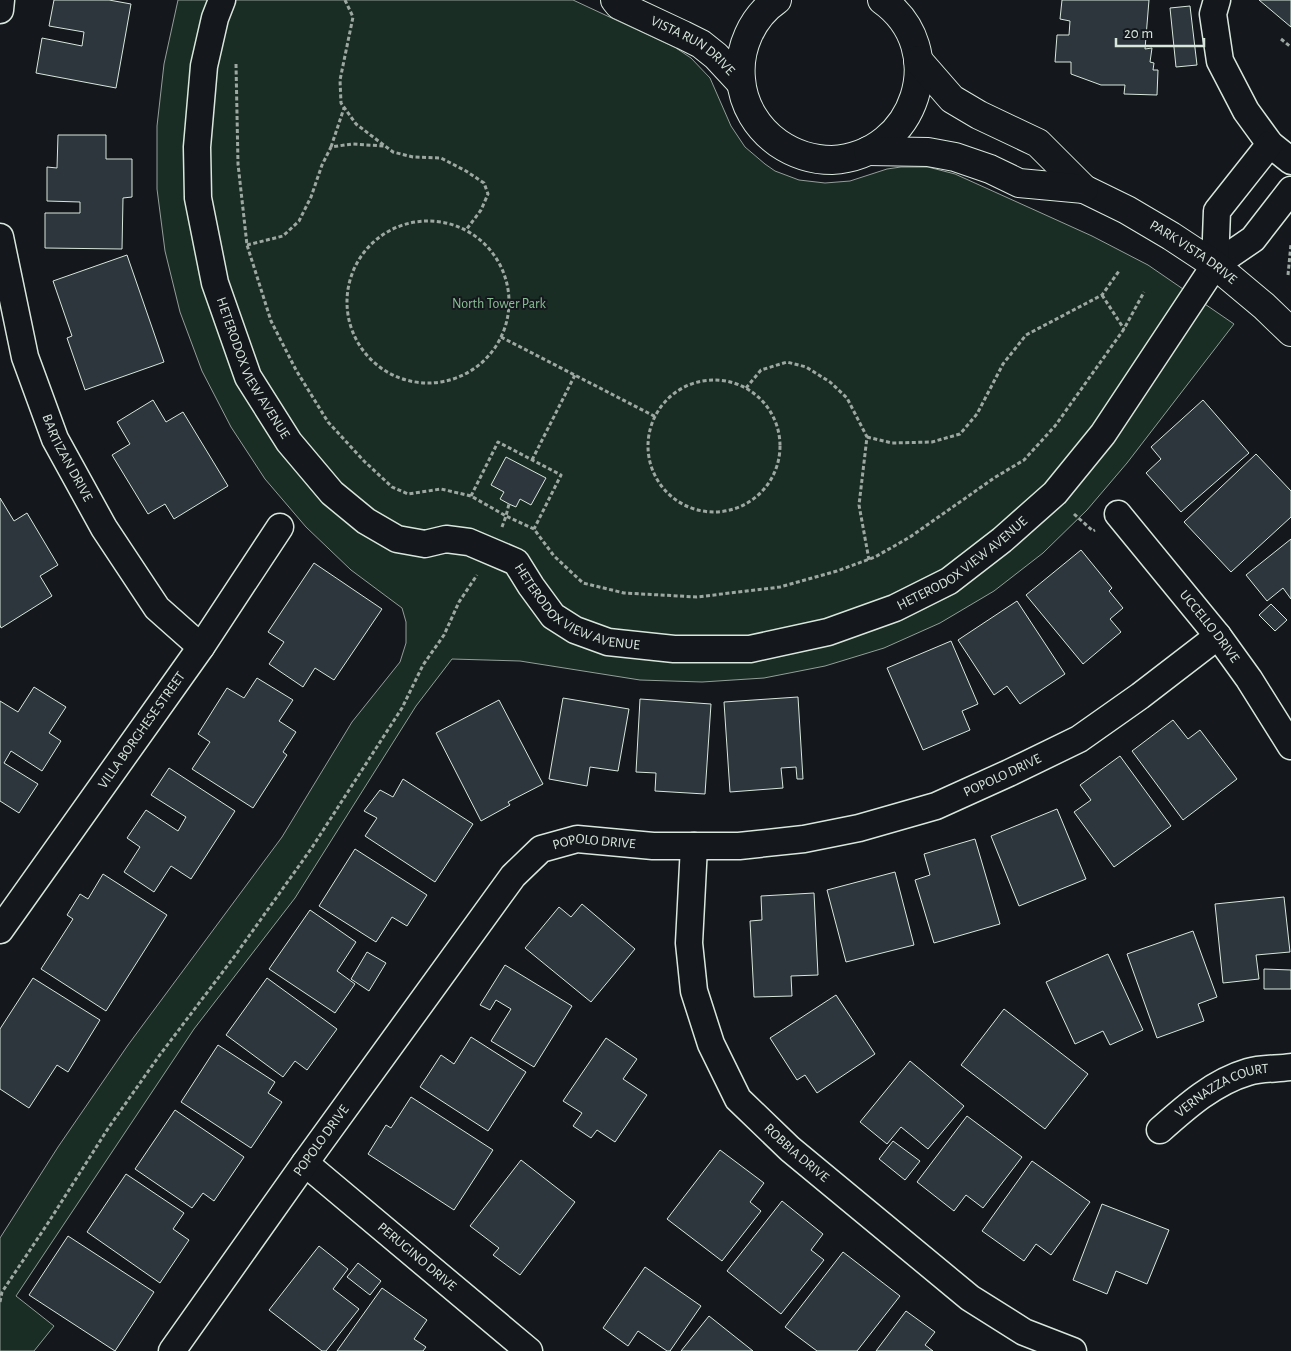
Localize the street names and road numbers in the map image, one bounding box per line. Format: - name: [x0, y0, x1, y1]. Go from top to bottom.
- street label: VISTA RUN DRIVE: [648, 14, 737, 78]
- street label: PARK VISTA DRIVE: [1147, 218, 1240, 287]
- street label: HETERODOX VIEW AVENUE: [214, 295, 292, 442]
- street label: BARTIZAN DRIVE: [40, 412, 95, 504]
- street label: HETERODOX VIEW AVENUE: [895, 514, 1030, 613]
- street label: HETERODOX VIEW AVENUE: [512, 561, 641, 652]
- street label: UCCELLO DRIVE: [1177, 588, 1242, 665]
- street label: VILLA BORGHESE STREET: [96, 669, 188, 791]
- street label: POPOLO DRIVE: [962, 751, 1044, 800]
- street label: POPOLO DRIVE: [551, 832, 637, 852]
- street label: VERNAZZA COURT: [1173, 1062, 1269, 1120]
- street label: POPOLO DRIVE: [291, 1102, 352, 1179]
- street label: ROBBIA DRIVE: [761, 1121, 832, 1185]
- street label: PERUGINO DRIVE: [375, 1220, 459, 1294]

